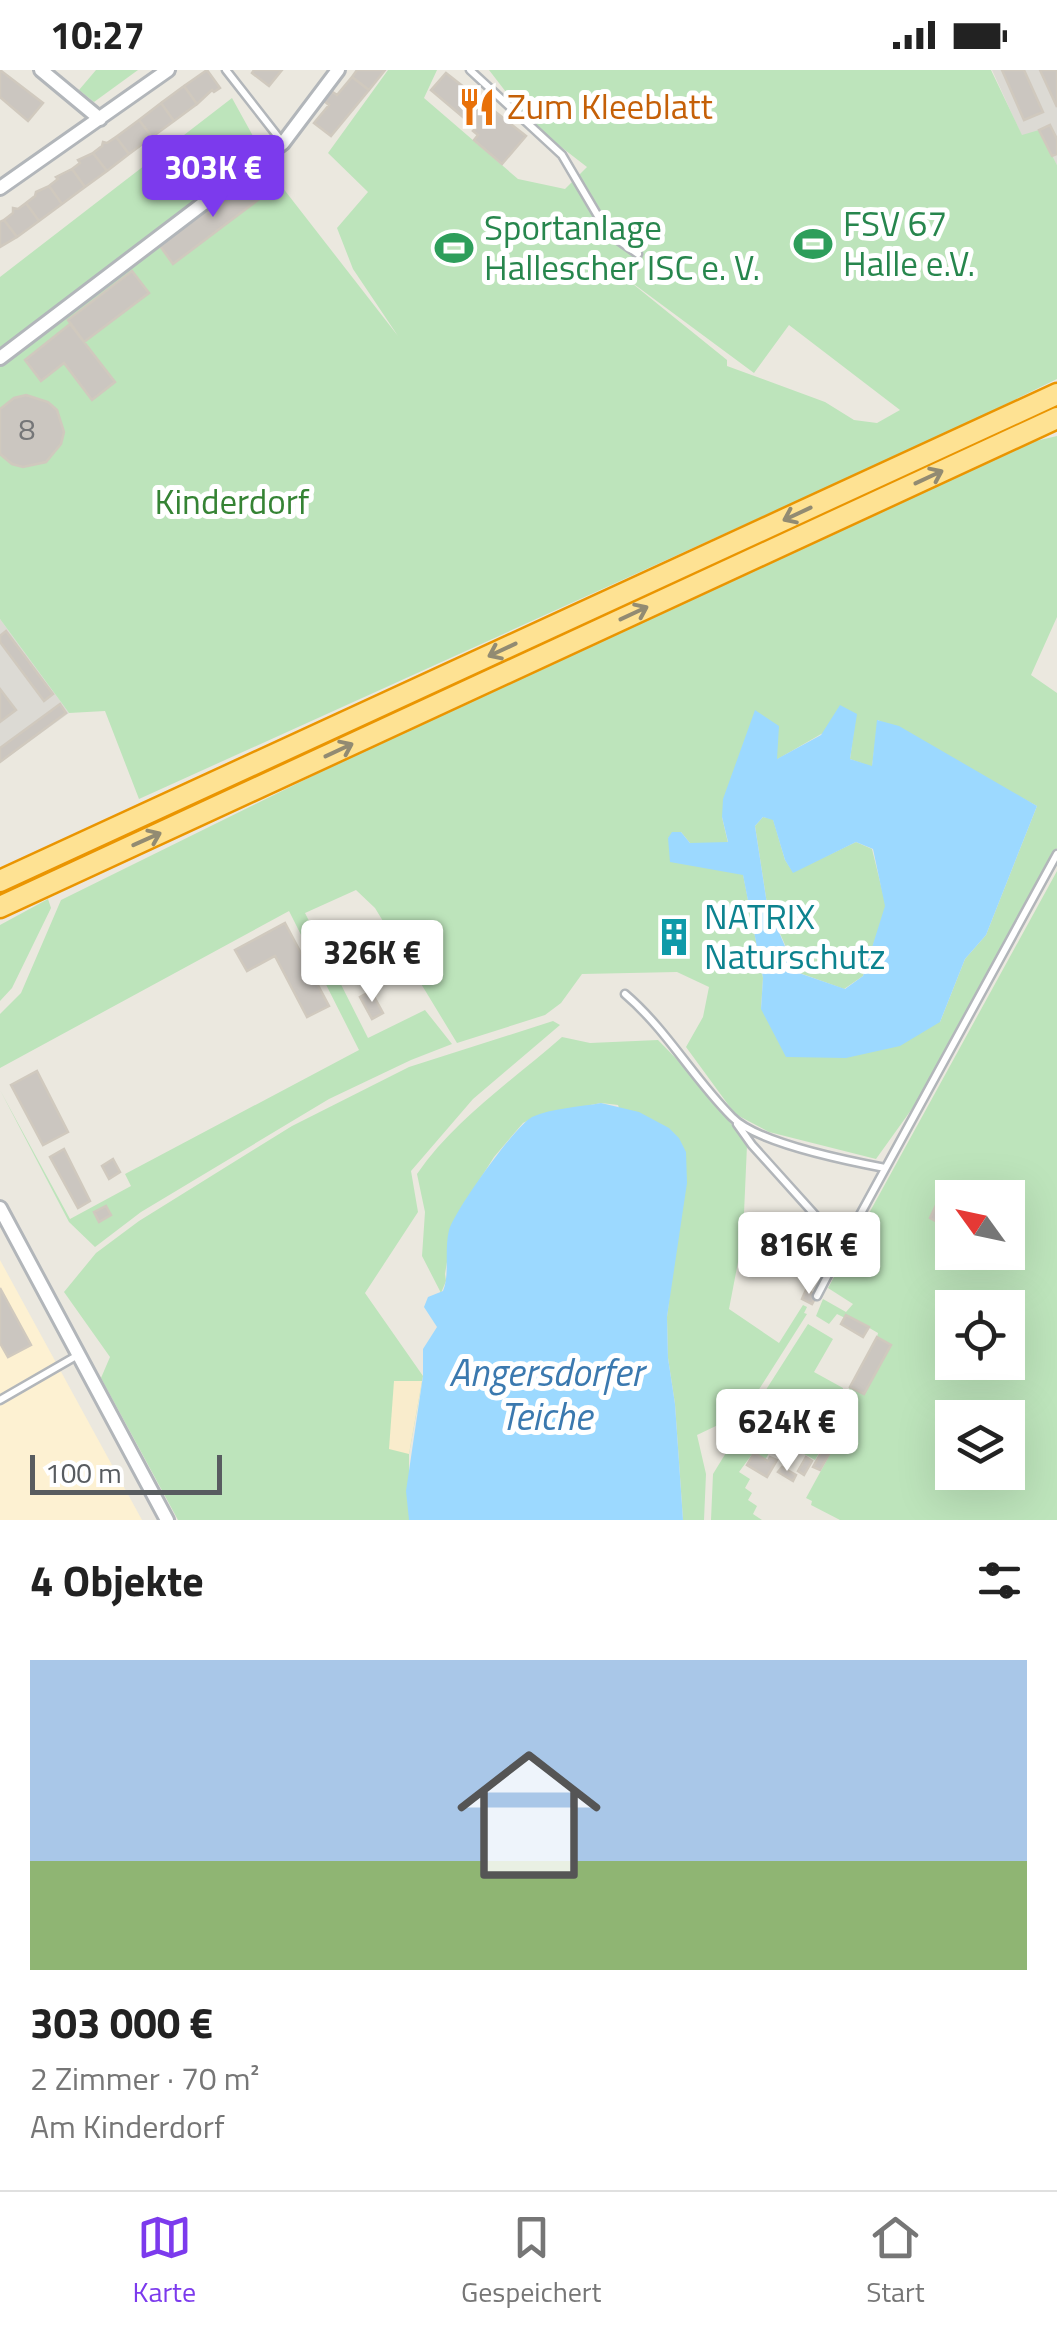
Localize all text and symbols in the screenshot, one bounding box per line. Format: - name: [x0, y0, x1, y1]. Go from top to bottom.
- text: 10:27: [50, 6, 145, 64]
- place label: Zum Kleeblatt: [507, 79, 713, 133]
- restaurant icon: Zum Kleeblatt: [456, 86, 498, 128]
- pin: 303K €: [132, 135, 294, 220]
- text: 303K €: [164, 143, 262, 191]
- place label: FSV 67 Halle e.V.: [843, 196, 975, 290]
- place label: Sportanlage Hallescher ISC e. V.: [484, 200, 760, 294]
- sports icon: FSV 67 Halle e.V.: [792, 223, 834, 265]
- sports icon: Sportanlage Hallescher ISC e. V.: [433, 227, 475, 269]
- house number: 8: [19, 406, 35, 452]
- one-way arrow: [913, 467, 944, 485]
- park label: Kinderdorf: [155, 474, 310, 528]
- one-way arrow: [782, 506, 813, 524]
- one-way arrow: [618, 603, 648, 622]
- one-way arrow: [487, 642, 518, 660]
- one-way arrow: [323, 740, 353, 759]
- one-way arrow: [131, 829, 162, 847]
- place label: NATRIX Naturschutz: [704, 889, 885, 983]
- building icon: NATRIX Naturschutz: [653, 916, 695, 958]
- pin: 326K €: [291, 920, 453, 1005]
- text: 326K €: [323, 928, 421, 976]
- north arrow: [935, 1180, 1025, 1270]
- map controls: [935, 1180, 1025, 1490]
- pin: 816K €: [728, 1212, 890, 1297]
- text: 816K €: [760, 1220, 858, 1268]
- button: locate: [935, 1290, 1025, 1380]
- water label: Angersdorfer Teiche: [449, 1343, 647, 1445]
- pin: 624K €: [706, 1389, 868, 1474]
- text: 624K €: [738, 1397, 836, 1445]
- button: layers: [935, 1400, 1025, 1490]
- scale bar: [30, 1450, 222, 1494]
- text: 100 m: [45, 1451, 122, 1494]
- text: 4 Objekte: [30, 1548, 204, 1612]
- icon: filters: [972, 1553, 1027, 1608]
- icon: home: [439, 1725, 619, 1905]
- text: 303 000 €: [30, 1990, 213, 2054]
- text: 2 Zimmer · 70 m²: [30, 2054, 259, 2102]
- text: Am Kinderdorf: [30, 2102, 225, 2150]
- tab: Karte: [132, 2210, 196, 2313]
- tab: Gespeichert: [461, 2210, 601, 2313]
- tab: Start: [866, 2210, 925, 2313]

